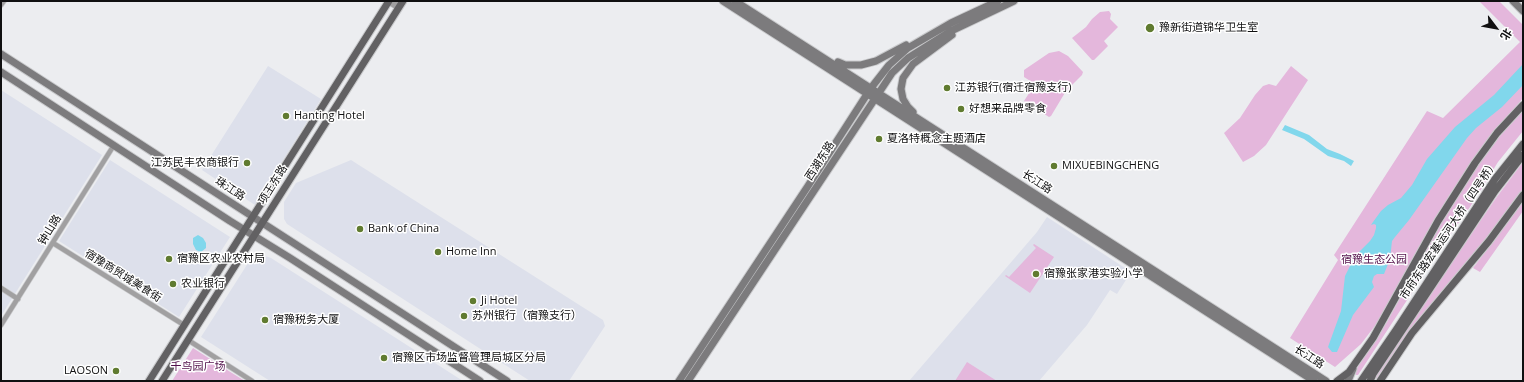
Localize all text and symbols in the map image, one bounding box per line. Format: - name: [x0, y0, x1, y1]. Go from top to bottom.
- north arrow: [1476, 8, 1516, 48]
- place label: 豫新街道锦华卫生室: [1159, 21, 1258, 35]
- marker: 豫新街道锦华卫生室: [1144, 22, 1156, 34]
- text: 北: [1497, 26, 1516, 43]
- place label: 江苏银行(宿迁宿豫支行): [955, 81, 1071, 95]
- marker: 江苏银行(宿迁宿豫支行): [942, 83, 952, 93]
- place label: 好想来品牌零食: [969, 102, 1046, 116]
- marker: 好想来品牌零食: [956, 104, 966, 114]
- place label: Hanting Hotel: [294, 109, 365, 123]
- marker: Hanting Hotel: [281, 111, 291, 121]
- place label: 夏洛特概念主题酒店: [887, 132, 986, 146]
- marker: 夏洛特概念主题酒店: [874, 134, 884, 144]
- street label: 西湖东路: [802, 139, 838, 183]
- place label: 江苏民丰农商银行: [151, 156, 239, 170]
- marker: 江苏民丰农商银行: [242, 158, 252, 168]
- street label: 市府东路宏基运河大桥（四号桥）: [1397, 158, 1501, 302]
- place label: MIXUEBINGCHENG: [1062, 159, 1159, 173]
- marker: MIXUEBINGCHENG: [1049, 161, 1059, 171]
- street label: 项王东路: [256, 163, 290, 207]
- street label: 长江路: [1020, 167, 1054, 197]
- street label: 珠江路: [213, 174, 247, 204]
- street label: 钟山路: [36, 213, 64, 247]
- place label: Bank of China: [368, 222, 439, 236]
- marker: Bank of China: [355, 224, 365, 234]
- place label: Home Inn: [446, 245, 497, 259]
- street label: 宿豫商贸城美食街: [82, 247, 164, 305]
- marker: Home Inn: [433, 247, 443, 257]
- place label: 宿豫区农业农村局: [177, 252, 265, 266]
- park label: 宿豫生态公园: [1341, 253, 1407, 267]
- marker: 宿豫区农业农村局: [164, 254, 174, 264]
- place label: 宿豫张家港实验小学: [1044, 267, 1143, 281]
- marker: 宿豫张家港实验小学: [1031, 269, 1041, 279]
- place label: 农业银行: [181, 277, 225, 291]
- marker: 农业银行: [168, 279, 178, 289]
- place label: Ji Hotel: [481, 294, 517, 308]
- marker: Ji Hotel: [468, 296, 478, 306]
- place label: 苏州银行（宿豫支行）: [472, 309, 582, 323]
- marker: 苏州银行（宿豫支行）: [459, 311, 469, 321]
- place label: 宿豫税务大厦: [273, 313, 339, 327]
- marker: 宿豫税务大厦: [260, 315, 270, 325]
- street label: 长江路: [1292, 342, 1326, 372]
- place label: 宿豫区市场监督管理局城区分局: [392, 351, 546, 365]
- marker: 宿豫区市场监督管理局城区分局: [379, 353, 389, 363]
- park label: 千鸟园广场: [171, 360, 225, 374]
- place label: LAOSON: [64, 364, 108, 378]
- marker: LAOSON: [111, 366, 121, 376]

